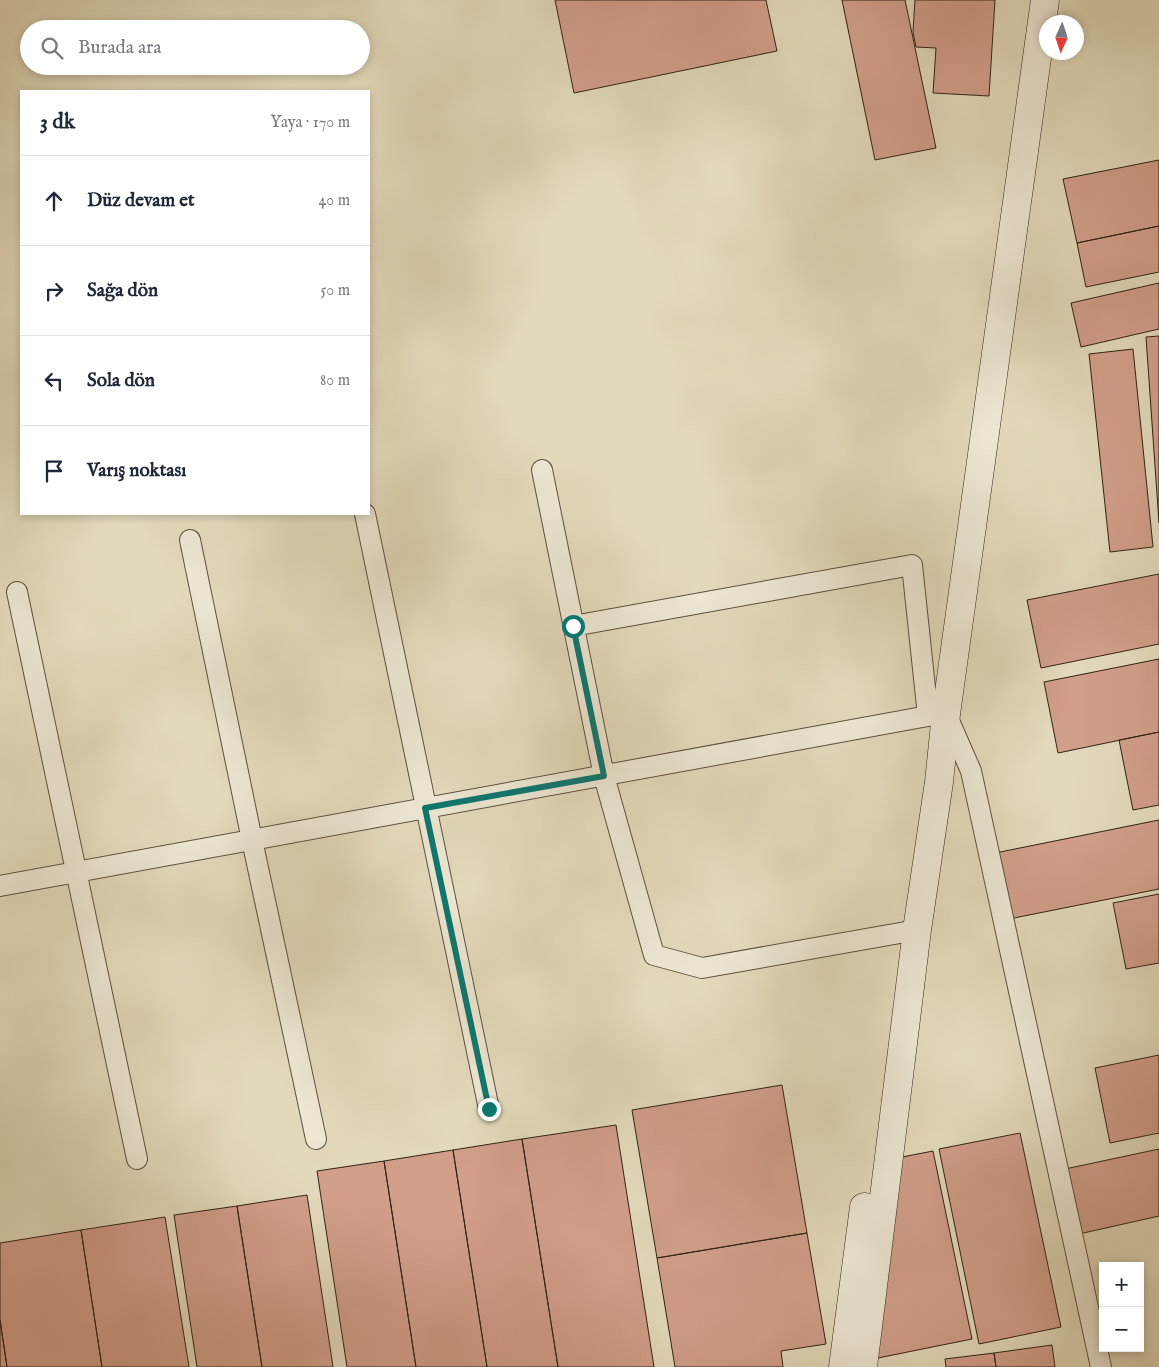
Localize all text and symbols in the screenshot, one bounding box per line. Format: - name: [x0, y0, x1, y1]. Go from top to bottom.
- north arrow: [1039, 15, 1084, 60]
- search box: [20, 20, 370, 75]
- icon: search: [38, 34, 66, 62]
- text: Burada ara: [78, 36, 162, 60]
- text: 3 dk: [40, 109, 75, 136]
- text: Yaya · 170 m: [270, 113, 350, 133]
- icon: ahead: [40, 187, 68, 215]
- text: Düz devam et: [87, 189, 195, 213]
- text: 40 m: [318, 191, 350, 211]
- icon: right: [40, 277, 68, 305]
- text: Sağa dön: [87, 279, 158, 303]
- text: 50 m: [321, 281, 350, 301]
- icon: left: [40, 367, 68, 395]
- text: Sola dön: [87, 369, 155, 393]
- text: 80 m: [320, 371, 350, 391]
- icon: arrive: [40, 457, 68, 485]
- text: Varış noktası: [87, 459, 186, 483]
- route start: [562, 615, 585, 638]
- route end: [478, 1098, 501, 1121]
- map controls: [1099, 1262, 1144, 1352]
- button: +: [1099, 1262, 1144, 1307]
- button: −: [1099, 1307, 1144, 1352]

